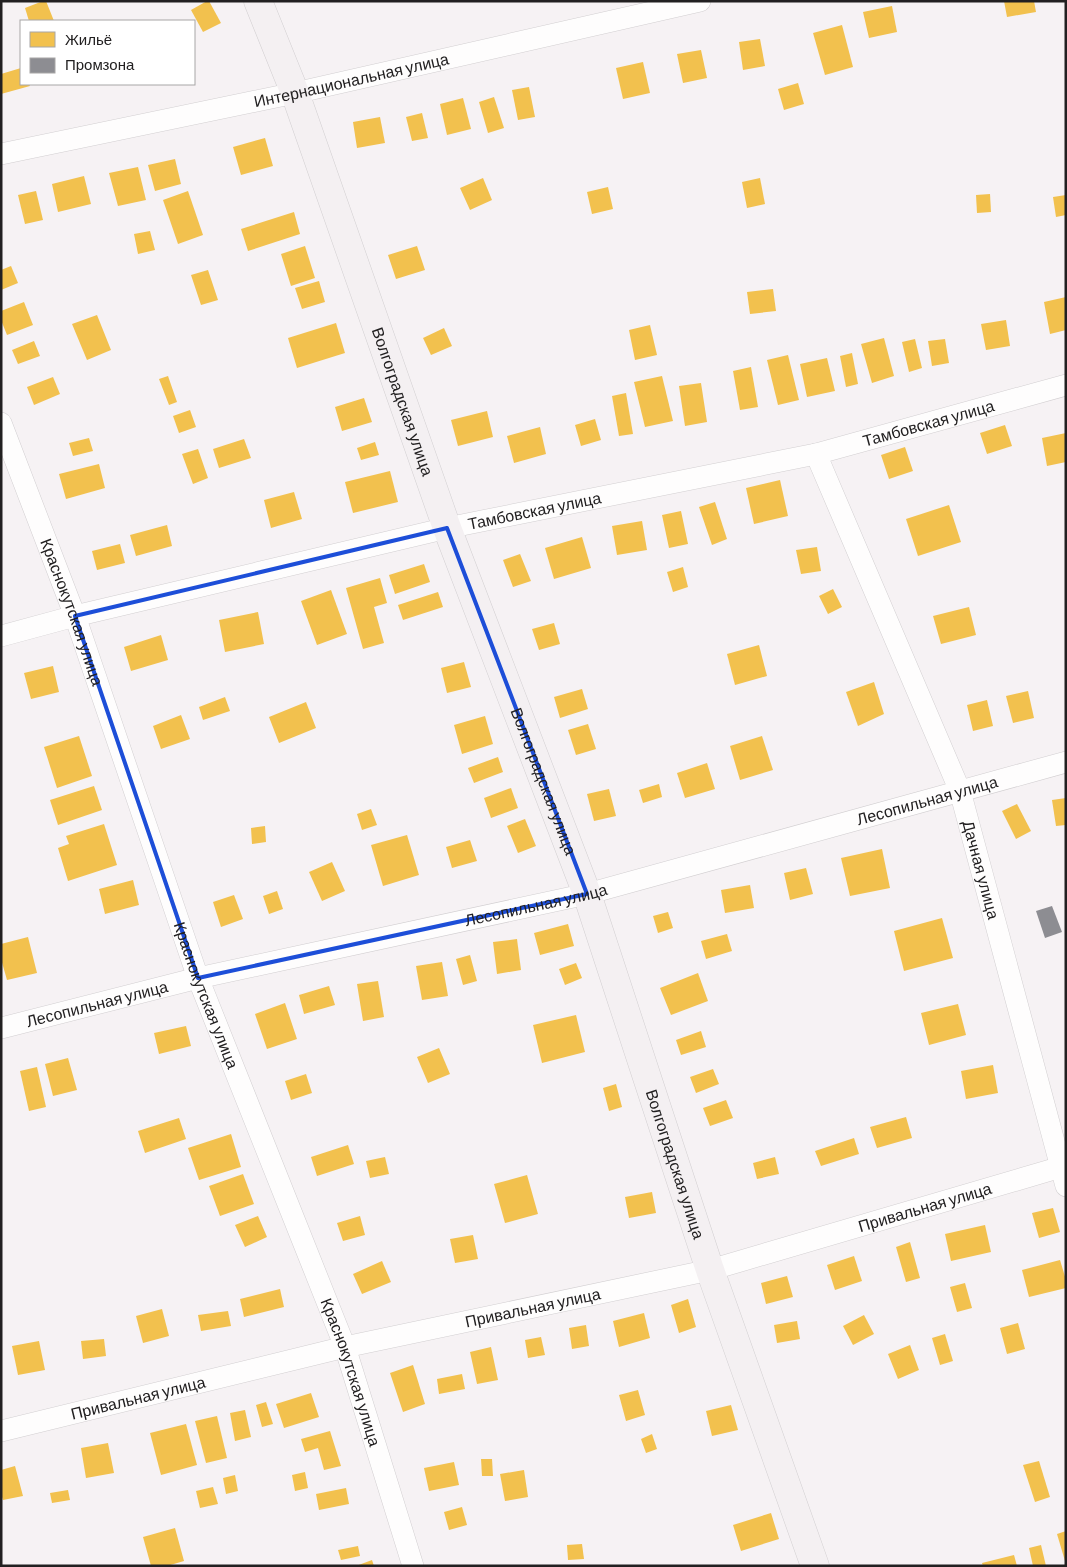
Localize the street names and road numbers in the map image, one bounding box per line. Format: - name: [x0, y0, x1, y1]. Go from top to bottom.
- street label: Интернациональная улица: [252, 48, 450, 110]
- street label: Волгоградская улица: [369, 325, 438, 478]
- street label: Тамбовская улица: [861, 395, 996, 450]
- street label: Тамбовская улица: [466, 487, 603, 533]
- street label: Краснокутская улица: [37, 535, 108, 688]
- street label: Волгоградская улица: [508, 705, 581, 857]
- street label: Лесопильная улица: [854, 771, 1000, 828]
- street label: Дачная улица: [959, 818, 1004, 921]
- street label: Лесопильная улица: [463, 879, 609, 929]
- street label: Краснокутская улица: [171, 919, 243, 1071]
- street label: Лесопильная улица: [24, 976, 170, 1030]
- street label: Волгоградская улица: [643, 1087, 709, 1241]
- street label: Привальная улица: [856, 1178, 994, 1235]
- street label: Привальная улица: [463, 1283, 602, 1330]
- street label: Краснокутская улица: [317, 1295, 385, 1449]
- street label: Привальная улица: [69, 1371, 207, 1423]

